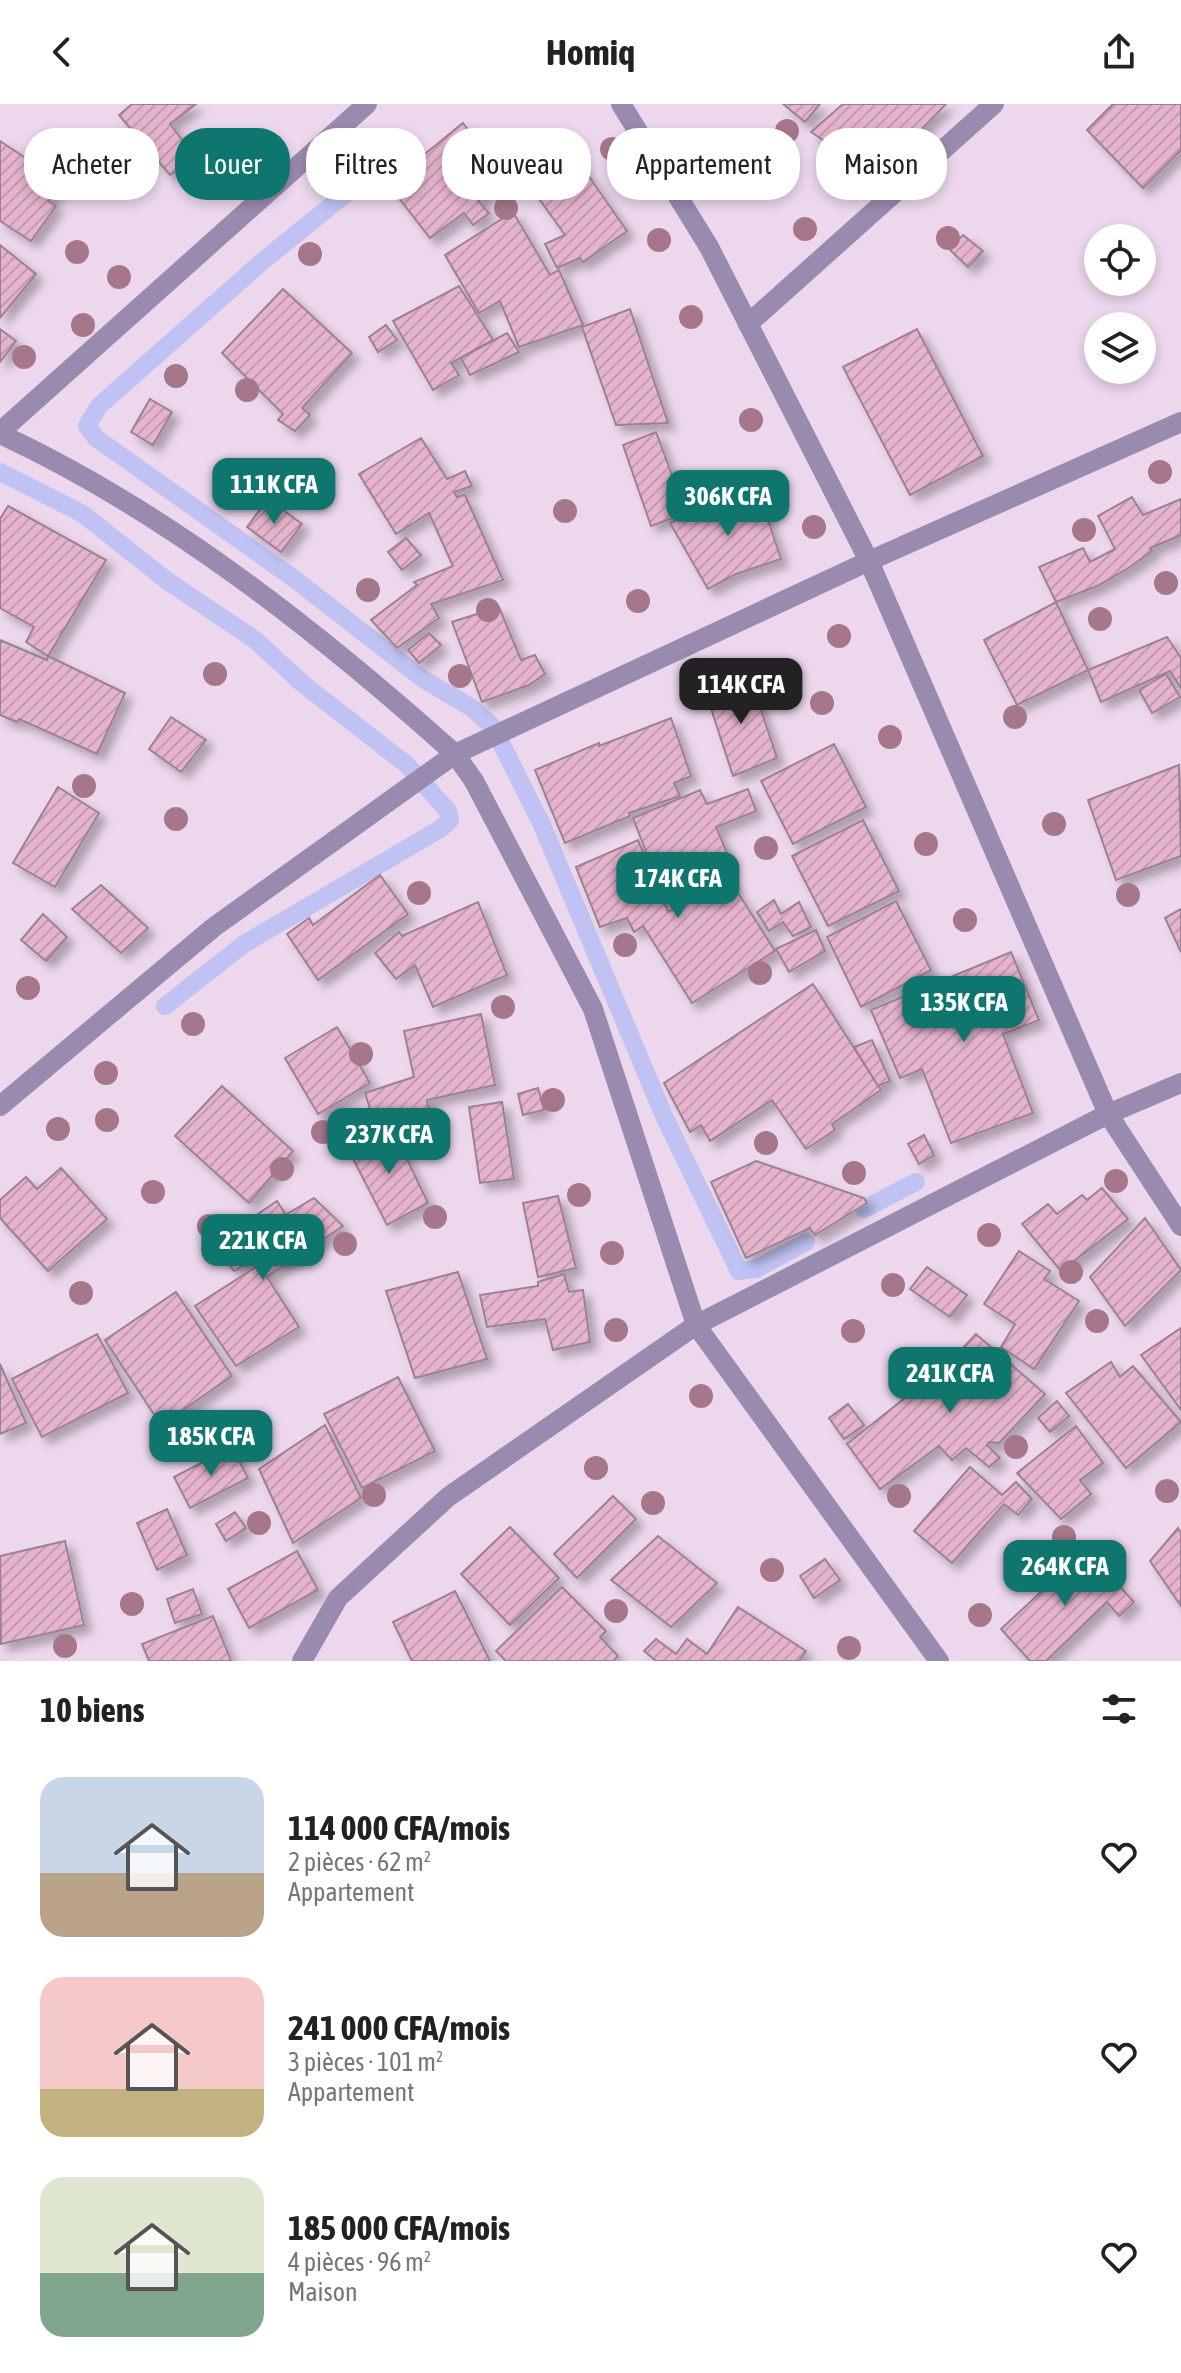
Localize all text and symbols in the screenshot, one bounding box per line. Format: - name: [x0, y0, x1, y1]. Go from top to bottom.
- icon: back: [40, 30, 84, 74]
- icon: share: [1097, 30, 1141, 74]
- text: Homiq: [546, 31, 635, 73]
- chip: Acheter: [24, 128, 159, 200]
- chip: Louer: [175, 128, 290, 200]
- chip: Filtres: [306, 128, 426, 200]
- chip: Nouveau: [442, 128, 591, 200]
- chip: Appartement: [607, 128, 800, 200]
- chip: Maison: [816, 128, 947, 200]
- map controls: [1084, 224, 1156, 384]
- button: locate: [1084, 224, 1156, 296]
- button: layers: [1084, 312, 1156, 384]
- pin: 111K CFA: [191, 458, 357, 526]
- text: 111K CFA: [230, 469, 318, 499]
- pin: 306K CFA: [645, 470, 811, 538]
- text: 306K CFA: [684, 481, 772, 511]
- pin: 114K CFA: [658, 658, 824, 726]
- text: 114K CFA: [697, 669, 785, 699]
- pin: 174K CFA: [595, 852, 761, 920]
- text: 174K CFA: [634, 863, 722, 893]
- pin: 135K CFA: [881, 976, 1047, 1044]
- text: 135K CFA: [920, 987, 1008, 1017]
- pin: 237K CFA: [306, 1108, 472, 1176]
- text: 237K CFA: [345, 1119, 433, 1149]
- pin: 221K CFA: [180, 1214, 346, 1282]
- text: 221K CFA: [219, 1225, 307, 1255]
- pin: 241K CFA: [867, 1347, 1033, 1415]
- text: 241K CFA: [906, 1358, 994, 1388]
- pin: 185K CFA: [128, 1410, 294, 1478]
- text: 185K CFA: [167, 1421, 255, 1451]
- pin: 264K CFA: [982, 1540, 1148, 1608]
- text: 264K CFA: [1021, 1551, 1109, 1581]
- icon: filters: [1097, 1687, 1141, 1731]
- text: 10 biens: [40, 1690, 144, 1729]
- text: 114 000 CFA/mois: [288, 1808, 510, 1847]
- icon: home: [104, 1809, 200, 1905]
- icon: heart: [1097, 1835, 1141, 1879]
- text: 2 pièces · 62 m²: [288, 1847, 431, 1877]
- text: Appartement: [288, 1877, 415, 1907]
- text: 241 000 CFA/mois: [288, 2008, 510, 2047]
- icon: home: [104, 2009, 200, 2105]
- icon: heart: [1097, 2035, 1141, 2079]
- text: 3 pièces · 101 m²: [288, 2047, 443, 2077]
- text: Appartement: [288, 2077, 415, 2107]
- text: 185 000 CFA/mois: [288, 2208, 510, 2247]
- icon: home: [104, 2209, 200, 2305]
- icon: heart: [1097, 2235, 1141, 2279]
- text: 4 pièces · 96 m²: [288, 2247, 431, 2277]
- text: Maison: [288, 2277, 358, 2307]

